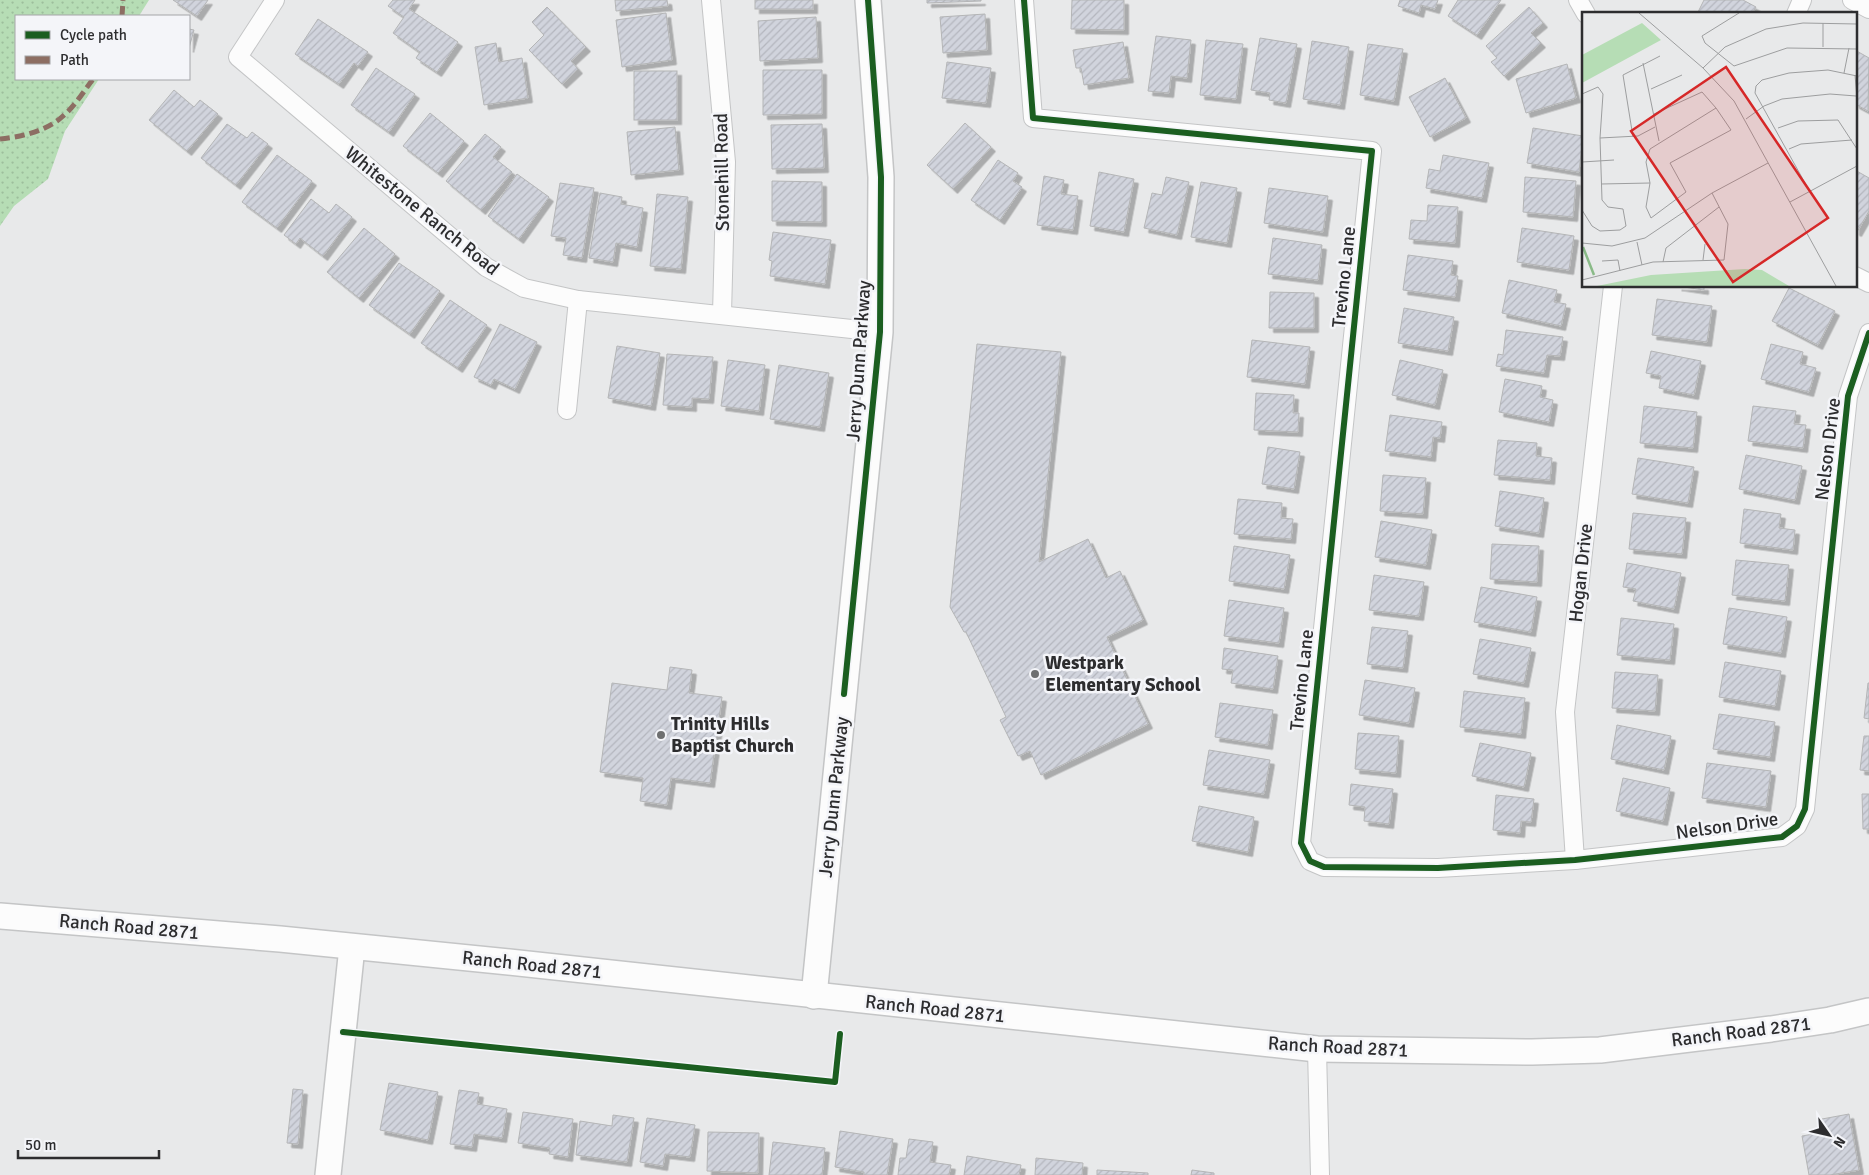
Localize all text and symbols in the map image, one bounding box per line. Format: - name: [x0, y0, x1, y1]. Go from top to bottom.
- inset map: [1582, 12, 1856, 288]
- legend: [15, 15, 190, 80]
- text: Cycle path: [60, 26, 127, 44]
- text: Path: [60, 51, 89, 69]
- street label: Stonehill Road: [709, 113, 735, 231]
- street label: Whitestone Ranch Road: [340, 141, 504, 281]
- street label: Trevino Lane: [1327, 225, 1361, 329]
- street label: Jerry Dunn Parkway: [841, 279, 877, 442]
- street label: Nelson Drive: [1810, 396, 1846, 502]
- street label: Hogan Drive: [1564, 522, 1598, 624]
- street label: Trevino Lane: [1285, 628, 1319, 732]
- place label: Westpark Elementary School: [1045, 651, 1201, 697]
- marker: Westpark Elementary School: [1029, 668, 1041, 680]
- place label: Trinity Hills Baptist Church: [671, 712, 794, 758]
- street label: Jerry Dunn Parkway: [814, 715, 854, 879]
- marker: Trinity Hills Baptist Church: [655, 729, 667, 741]
- street label: Nelson Drive: [1674, 807, 1780, 845]
- street label: Ranch Road 2871: [58, 909, 200, 945]
- street label: Ranch Road 2871: [461, 946, 603, 984]
- street label: Ranch Road 2871: [864, 990, 1006, 1028]
- street label: Ranch Road 2871: [1670, 1012, 1812, 1052]
- street label: Ranch Road 2871: [1267, 1031, 1409, 1063]
- north arrow: [1804, 1110, 1854, 1160]
- scale bar: [18, 1128, 159, 1160]
- text: N: [1830, 1133, 1849, 1151]
- text: 50 m: [25, 1136, 56, 1154]

